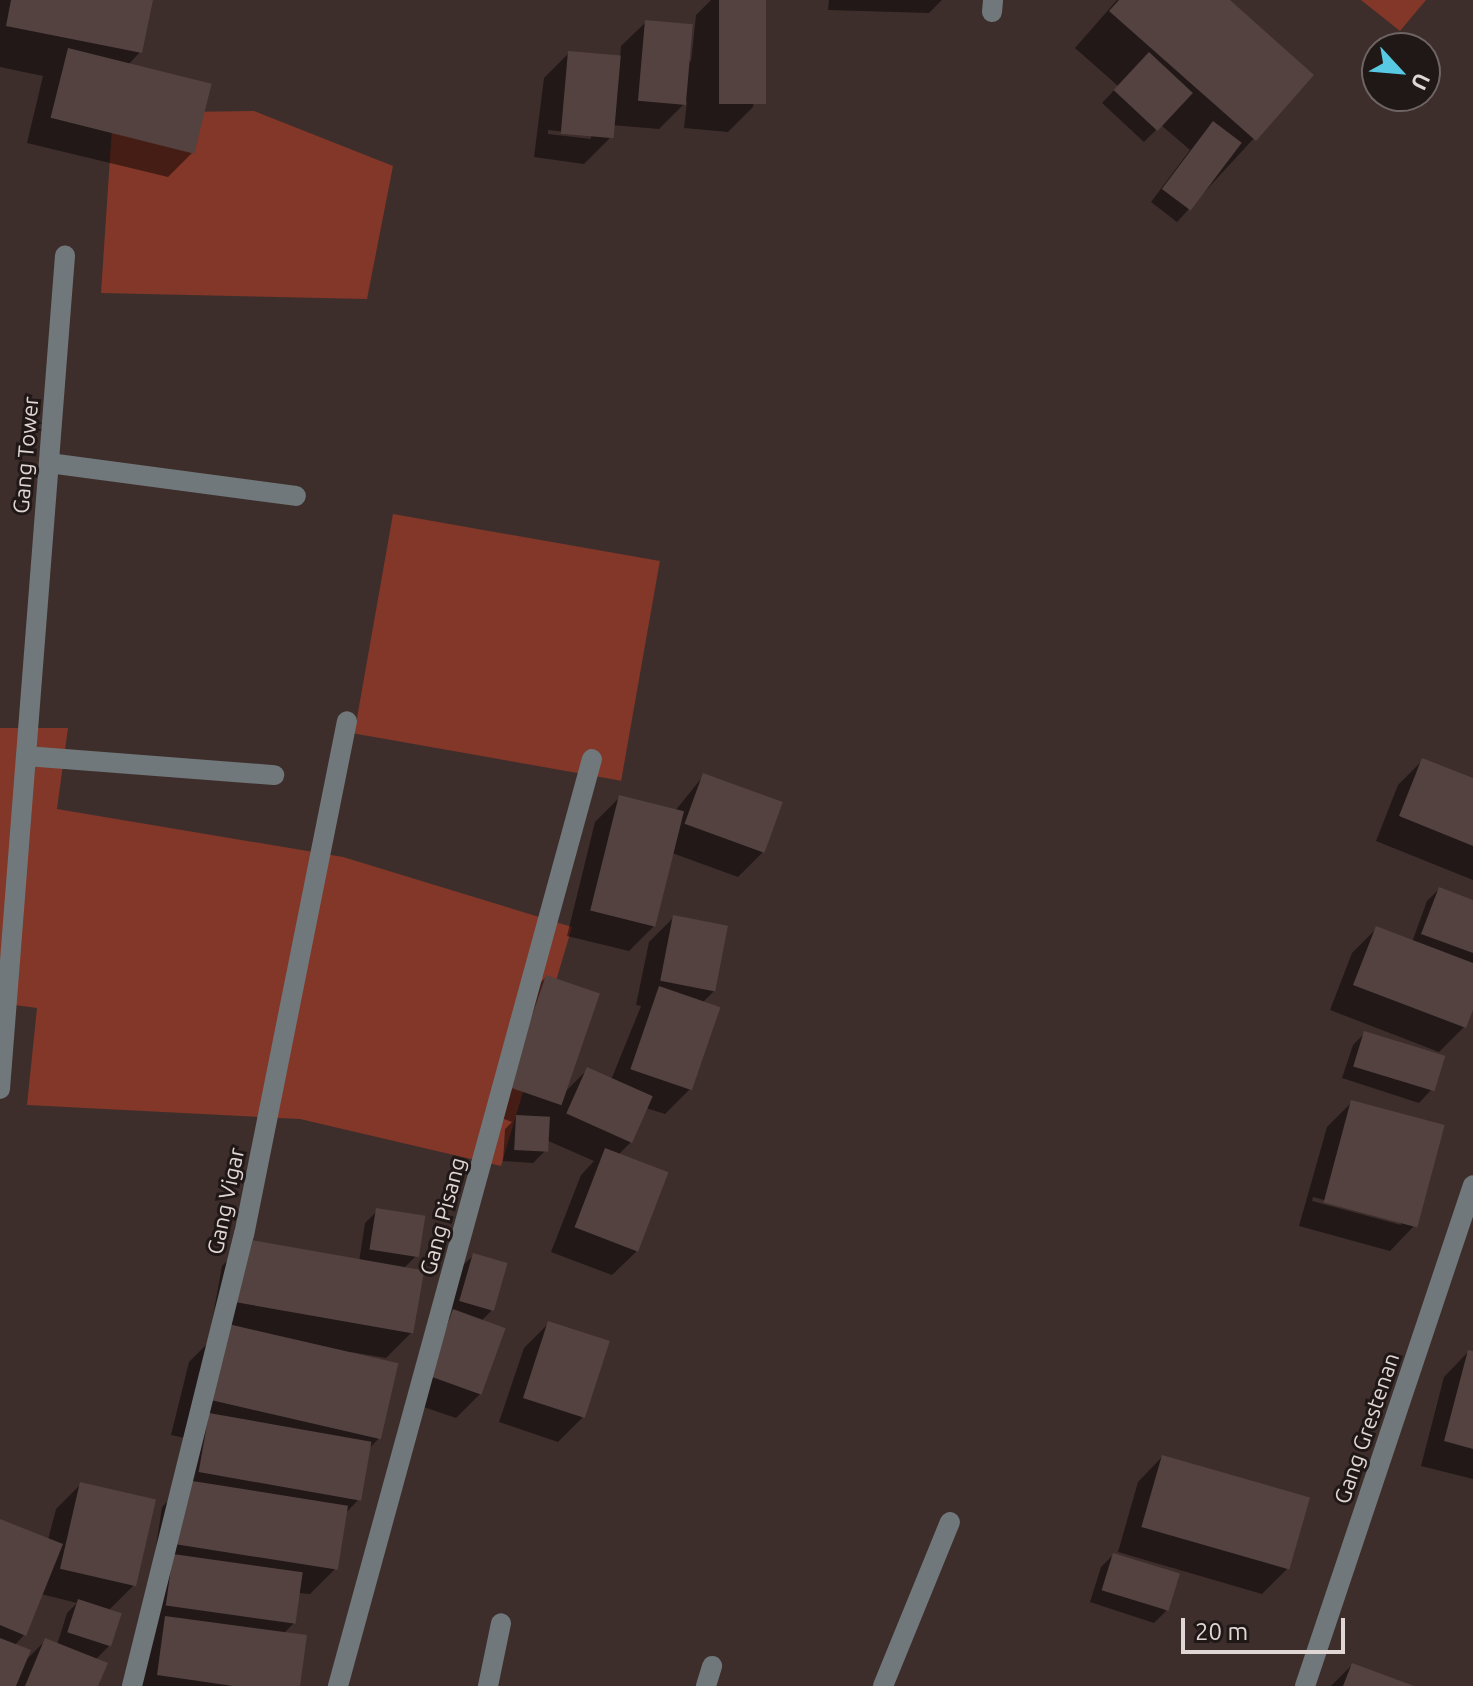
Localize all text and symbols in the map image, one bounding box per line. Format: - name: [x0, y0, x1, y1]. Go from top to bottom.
- north arrow: [1361, 32, 1441, 112]
- text: U: [1407, 69, 1436, 94]
- street label: Gang Tower: [7, 395, 43, 515]
- street label: Gang Vigar: [201, 1145, 249, 1257]
- street label: Gang Pisang: [414, 1154, 470, 1278]
- street label: Gang Grestenan: [1328, 1349, 1404, 1507]
- scale bar: [1185, 1602, 1349, 1652]
- text: 20 m: [1195, 1618, 1248, 1645]

